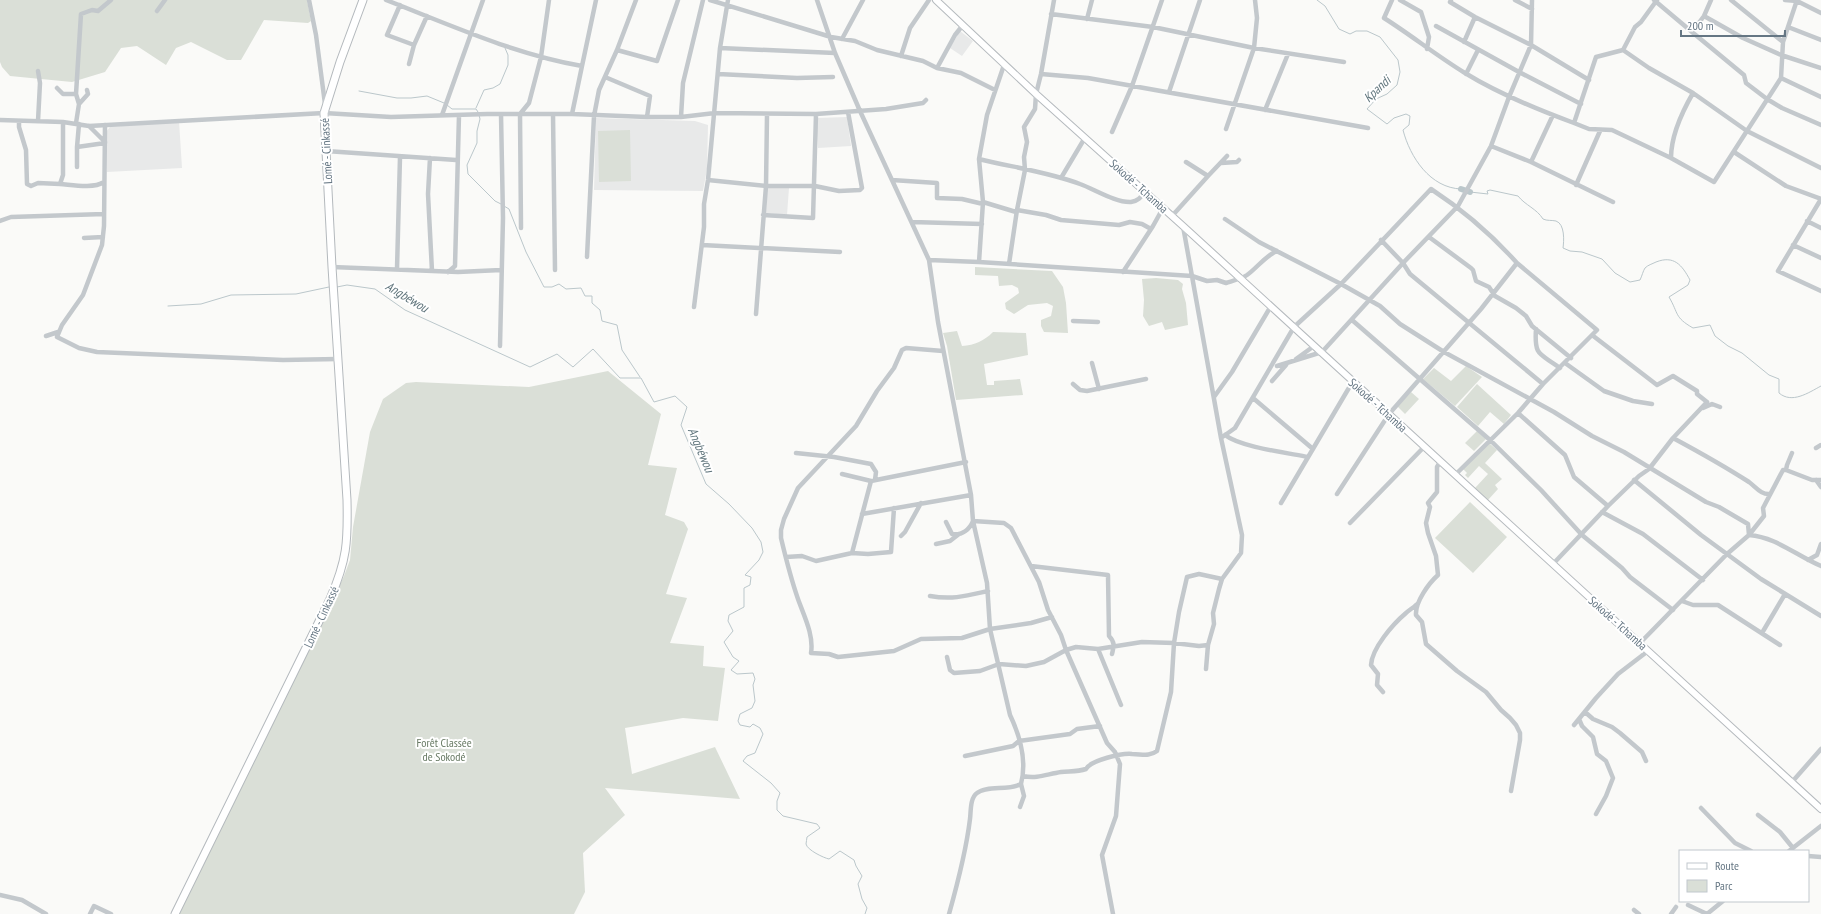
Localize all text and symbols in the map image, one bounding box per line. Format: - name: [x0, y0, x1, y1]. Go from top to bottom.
- scale bar: [1681, 12, 1785, 38]
- text: 200 m: [1687, 18, 1714, 33]
- water label: Kpandi: [1360, 71, 1396, 106]
- street label: Lomé - Cinkassé: [317, 118, 335, 184]
- street label: Sokodé - Tchamba: [1107, 156, 1172, 216]
- water label: Angbéwou: [382, 278, 433, 317]
- street label: Sokodé - Tchamba: [1346, 375, 1411, 435]
- water label: Angbéwou: [684, 425, 719, 476]
- street label: Lomé - Cinkassé: [300, 584, 342, 650]
- street label: Sokodé - Tchamba: [1586, 593, 1651, 653]
- park label: Forêt Classée de Sokodé: [416, 735, 472, 764]
- legend: [1679, 850, 1809, 902]
- text: Route: [1715, 858, 1739, 873]
- text: Parc: [1715, 878, 1733, 893]

